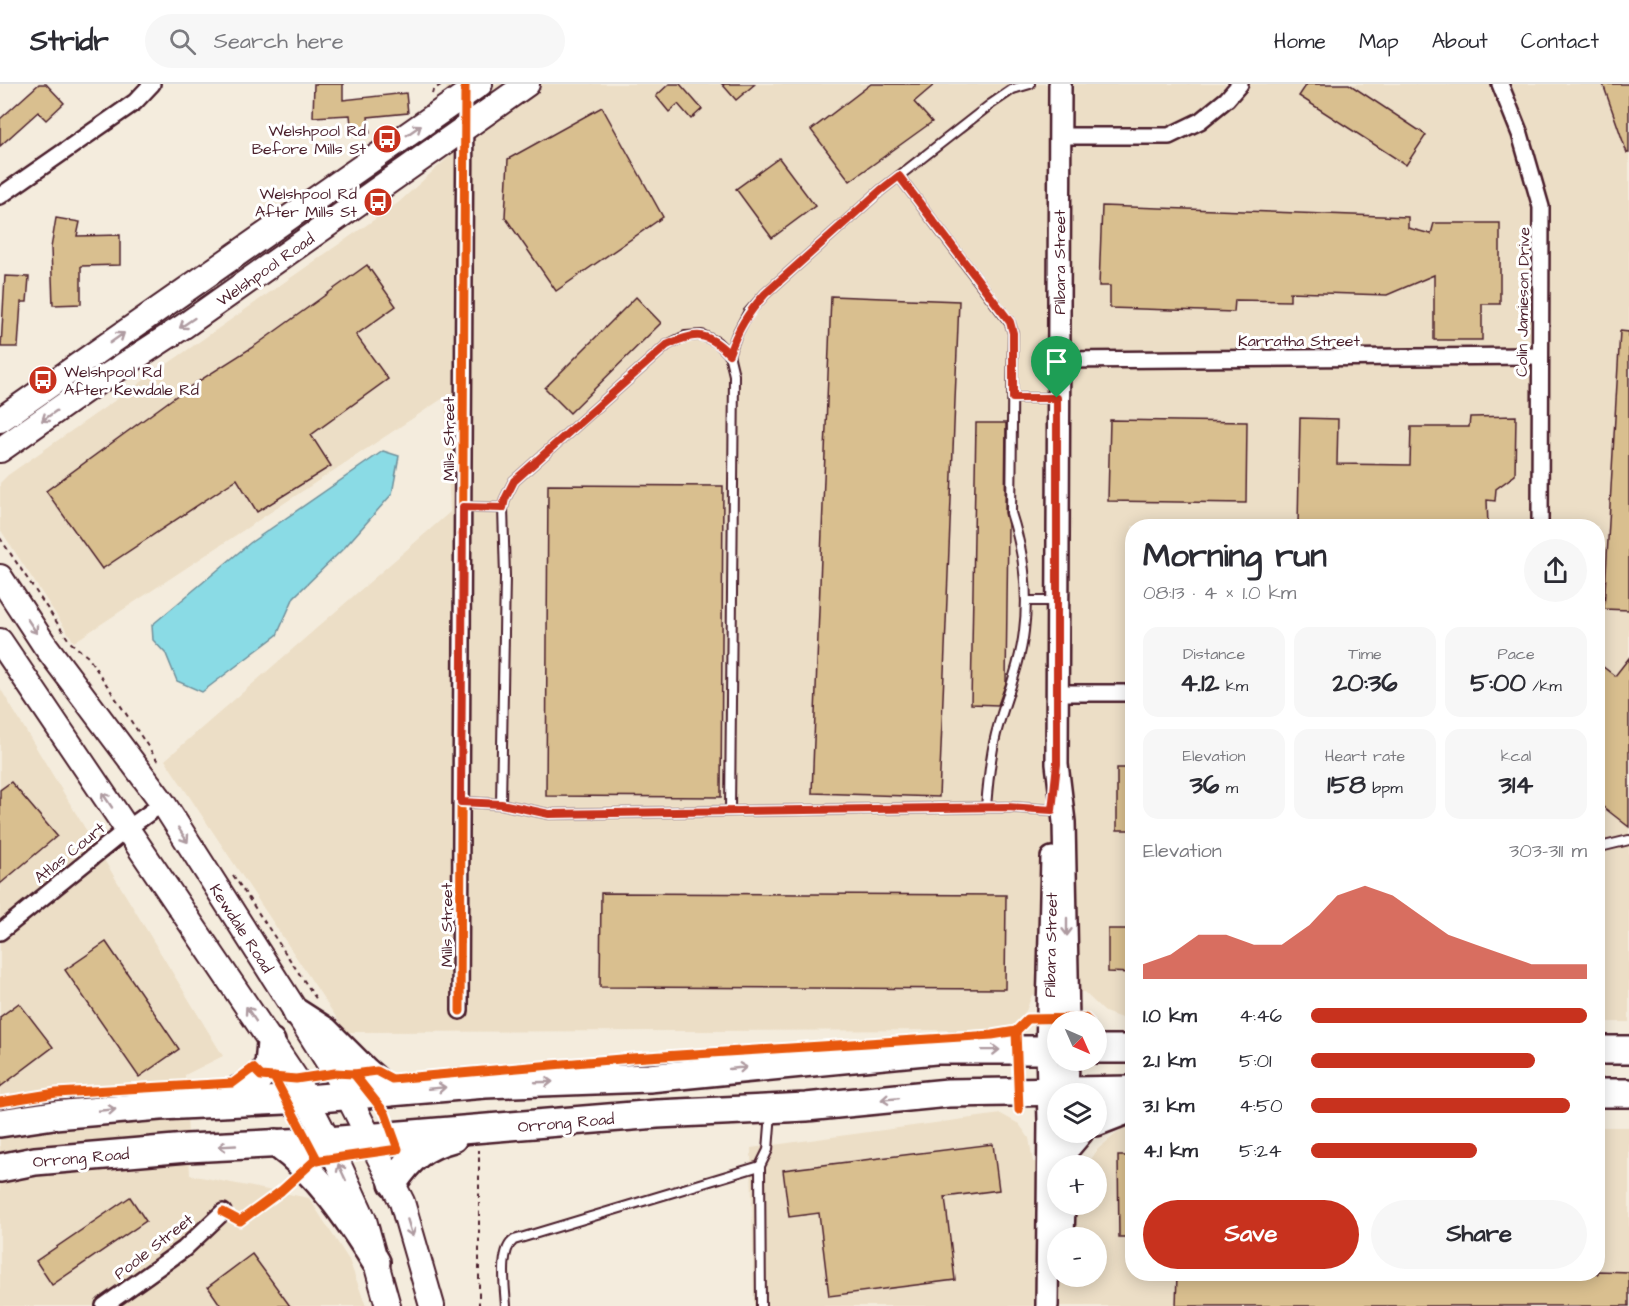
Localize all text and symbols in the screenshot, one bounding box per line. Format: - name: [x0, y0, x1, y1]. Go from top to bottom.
- search box: [145, 14, 565, 68]
- text: Stridr: [30, 22, 109, 61]
- icon: search: [166, 25, 199, 58]
- text: Search here: [214, 26, 344, 57]
- text: Home: [1274, 27, 1326, 56]
- text: Map: [1359, 27, 1399, 56]
- text: About: [1432, 27, 1488, 56]
- text: Contact: [1521, 27, 1599, 56]
- place label: Welshpool Rd Before Mills St: [252, 120, 367, 160]
- bus stop icon: Welshpool Rd Before Mills St: [371, 123, 403, 155]
- one-way arrow: [405, 124, 422, 136]
- place label: Welshpool Rd After Mills St: [255, 183, 358, 223]
- bus stop icon: Welshpool Rd After Mills St: [362, 186, 394, 218]
- street label: Pilbara Street: [1049, 209, 1071, 315]
- street label: Colin Jamieson Drive: [1511, 227, 1535, 377]
- street label: Welshpool Road: [212, 228, 319, 312]
- one-way arrow: [180, 317, 196, 329]
- street label: Karratha Street: [1238, 330, 1360, 352]
- one-way arrow: [108, 332, 124, 344]
- pin: [1031, 336, 1082, 398]
- icon: arrive: [1040, 345, 1073, 378]
- place label: Welshpool Rd After Kewdale Rd: [64, 361, 199, 401]
- bus stop icon: Welshpool Rd After Kewdale Rd: [27, 364, 59, 396]
- street label: Mills Street: [438, 396, 460, 481]
- one-way arrow: [41, 410, 57, 422]
- text: Morning run: [1143, 533, 1327, 579]
- button: share: [1524, 539, 1587, 602]
- text: 08:13 · 4 × 1.0 km: [1143, 579, 1296, 607]
- one-way arrow: [27, 617, 39, 634]
- text: Distance: [1183, 643, 1245, 665]
- text: Time: [1348, 643, 1382, 665]
- text: Pace: [1497, 643, 1535, 665]
- text: 4.12: [1180, 665, 1219, 701]
- text: 20:36: [1332, 665, 1398, 701]
- text: 5:00: [1470, 665, 1526, 701]
- text: km: [1219, 675, 1248, 697]
- text: /km: [1526, 675, 1562, 697]
- text: Elevation: [1183, 745, 1245, 767]
- text: Heart rate: [1325, 745, 1405, 767]
- text: kcal: [1501, 745, 1531, 767]
- text: 36: [1190, 767, 1219, 803]
- text: 158: [1327, 767, 1366, 803]
- text: 314: [1499, 767, 1533, 803]
- text: m: [1219, 777, 1238, 799]
- text: bpm: [1366, 777, 1403, 799]
- one-way arrow: [101, 792, 113, 808]
- street label: Atlas Court: [29, 817, 110, 888]
- one-way arrow: [178, 826, 190, 843]
- text: Elevation: [1143, 837, 1222, 865]
- text: 303–311 m: [1509, 837, 1587, 865]
- street label: Kewdale Road: [204, 880, 278, 977]
- street label: Mills Street: [436, 882, 458, 967]
- street label: Pilbara Street: [1039, 892, 1063, 998]
- one-way arrow: [1061, 917, 1073, 937]
- text: 1.0 km: [1143, 1002, 1197, 1030]
- text: 4:46: [1239, 1002, 1282, 1030]
- one-way arrow: [245, 1006, 257, 1022]
- north arrow: [1047, 1011, 1107, 1071]
- map controls: [1047, 1011, 1107, 1287]
- one-way arrow: [981, 1044, 1001, 1056]
- text: 2.1 km: [1143, 1047, 1196, 1075]
- text: 5:01: [1239, 1047, 1272, 1075]
- one-way arrow: [728, 1062, 748, 1073]
- one-way arrow: [533, 1076, 553, 1087]
- one-way arrow: [427, 1082, 446, 1093]
- button: layers: [1047, 1083, 1107, 1143]
- text: 3.1 km: [1143, 1092, 1194, 1120]
- text: 4:50: [1239, 1092, 1283, 1120]
- one-way arrow: [881, 1094, 900, 1105]
- one-way arrow: [97, 1104, 117, 1115]
- street label: Orrong Road: [517, 1108, 615, 1139]
- text: 4.1 km: [1143, 1137, 1198, 1165]
- text: 5:24: [1239, 1137, 1282, 1165]
- one-way arrow: [218, 1141, 238, 1152]
- street label: Orrong Road: [32, 1143, 130, 1174]
- button: +: [1047, 1155, 1107, 1215]
- one-way arrow: [335, 1163, 347, 1181]
- button: Save: [1143, 1200, 1359, 1269]
- button: Share: [1371, 1200, 1587, 1269]
- street label: Poole Street: [109, 1209, 198, 1285]
- one-way arrow: [405, 1218, 416, 1237]
- button: −: [1047, 1227, 1107, 1287]

